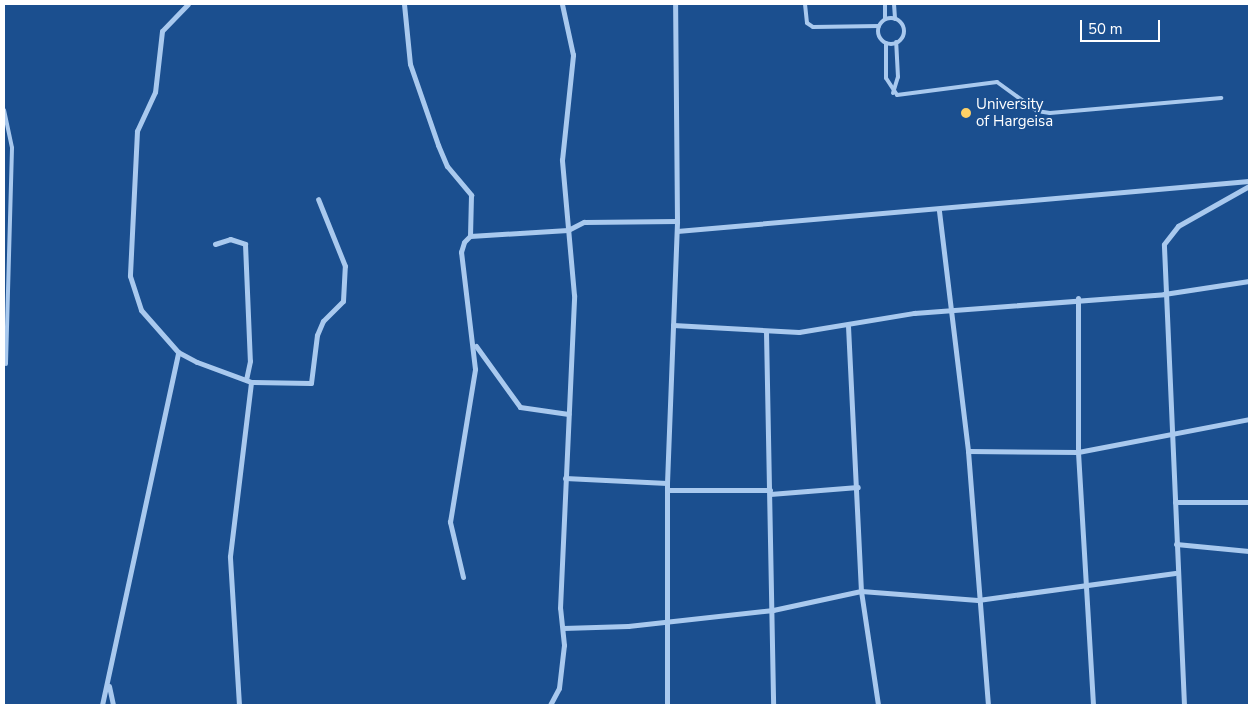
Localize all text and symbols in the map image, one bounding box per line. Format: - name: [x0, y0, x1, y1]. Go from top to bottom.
- scale bar: [1083, 10, 1163, 42]
- text: 50 m: [1088, 19, 1123, 39]
- place label: University of Hargeisa: [976, 95, 1053, 130]
- marker: University of Hargeisa: [960, 107, 972, 119]

